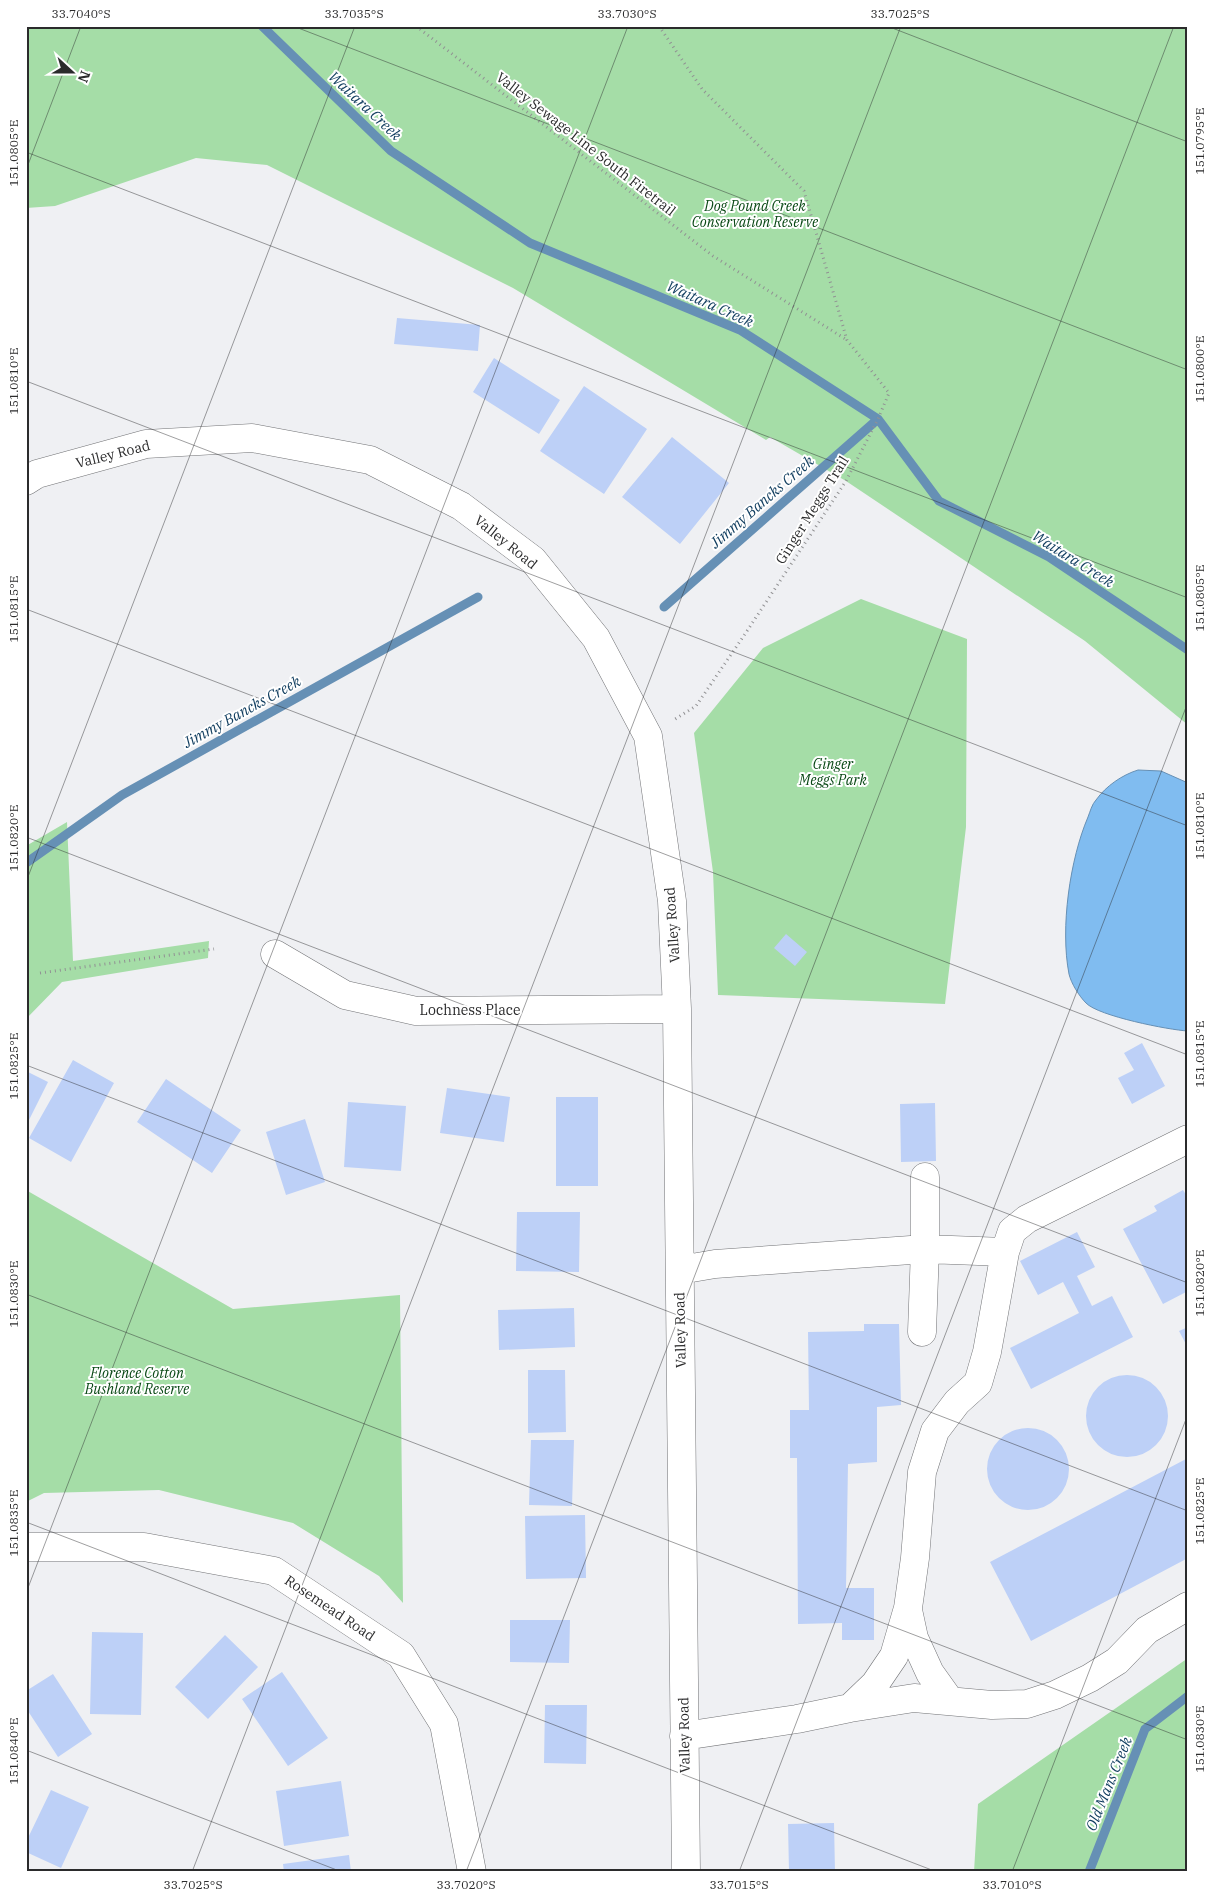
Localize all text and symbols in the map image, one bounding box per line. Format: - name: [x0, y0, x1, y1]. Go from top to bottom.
- text: 33.7040°S: [51, 6, 111, 21]
- text: 33.7035°S: [324, 6, 384, 21]
- text: 33.7030°S: [597, 6, 657, 21]
- text: 33.7025°S: [870, 6, 930, 21]
- north arrow: [48, 48, 98, 98]
- water label: Waitara Creek: [325, 67, 406, 144]
- text: N: [74, 68, 95, 85]
- street label: Valley Sewage Line South Firetrail: [493, 68, 679, 220]
- text: 151.0795°E: [1192, 108, 1207, 174]
- text: 151.0805°E: [6, 120, 21, 186]
- park label: Dog Pound Creek Conservation Reserve: [692, 197, 819, 231]
- water label: Waitara Creek: [664, 276, 757, 331]
- text: 151.0800°E: [1192, 336, 1207, 402]
- text: 151.0810°E: [6, 348, 21, 414]
- street label: Valley Road: [74, 436, 153, 472]
- water label: Jimmy Bancks Creek: [705, 451, 818, 553]
- street label: Ginger Meggs Trail: [771, 453, 853, 567]
- street label: Valley Road: [471, 511, 542, 573]
- water label: Waitara Creek: [1029, 526, 1118, 591]
- text: 151.0805°E: [1192, 565, 1207, 631]
- text: 151.0815°E: [6, 576, 21, 642]
- water label: Jimmy Bancks Creek: [179, 671, 304, 752]
- park label: Ginger Meggs Park: [798, 755, 867, 789]
- text: 151.0810°E: [1192, 793, 1207, 859]
- text: 151.0820°E: [6, 805, 21, 871]
- street label: Valley Road: [660, 886, 684, 964]
- street label: Lochness Place: [420, 1001, 520, 1019]
- text: 151.0815°E: [1192, 1021, 1207, 1087]
- text: 151.0825°E: [6, 1033, 21, 1099]
- text: 151.0820°E: [1192, 1250, 1207, 1316]
- text: 151.0830°E: [6, 1261, 21, 1327]
- street label: Valley Road: [670, 1291, 690, 1368]
- park label: Florence Cotton Bushland Reserve: [84, 1364, 190, 1398]
- text: 151.0825°E: [1192, 1478, 1207, 1544]
- text: 151.0835°E: [6, 1490, 21, 1556]
- street label: Rosemead Road: [281, 1571, 379, 1645]
- street label: Valley Road: [674, 1696, 694, 1773]
- text: 151.0830°E: [1192, 1706, 1207, 1772]
- text: 151.0840°E: [6, 1718, 21, 1784]
- water label: Old Mans Creek: [1081, 1734, 1136, 1834]
- text: 33.7025°S: [163, 1877, 223, 1892]
- text: 33.7020°S: [436, 1877, 496, 1892]
- text: 33.7015°S: [709, 1877, 769, 1892]
- text: 33.7010°S: [982, 1877, 1042, 1892]

